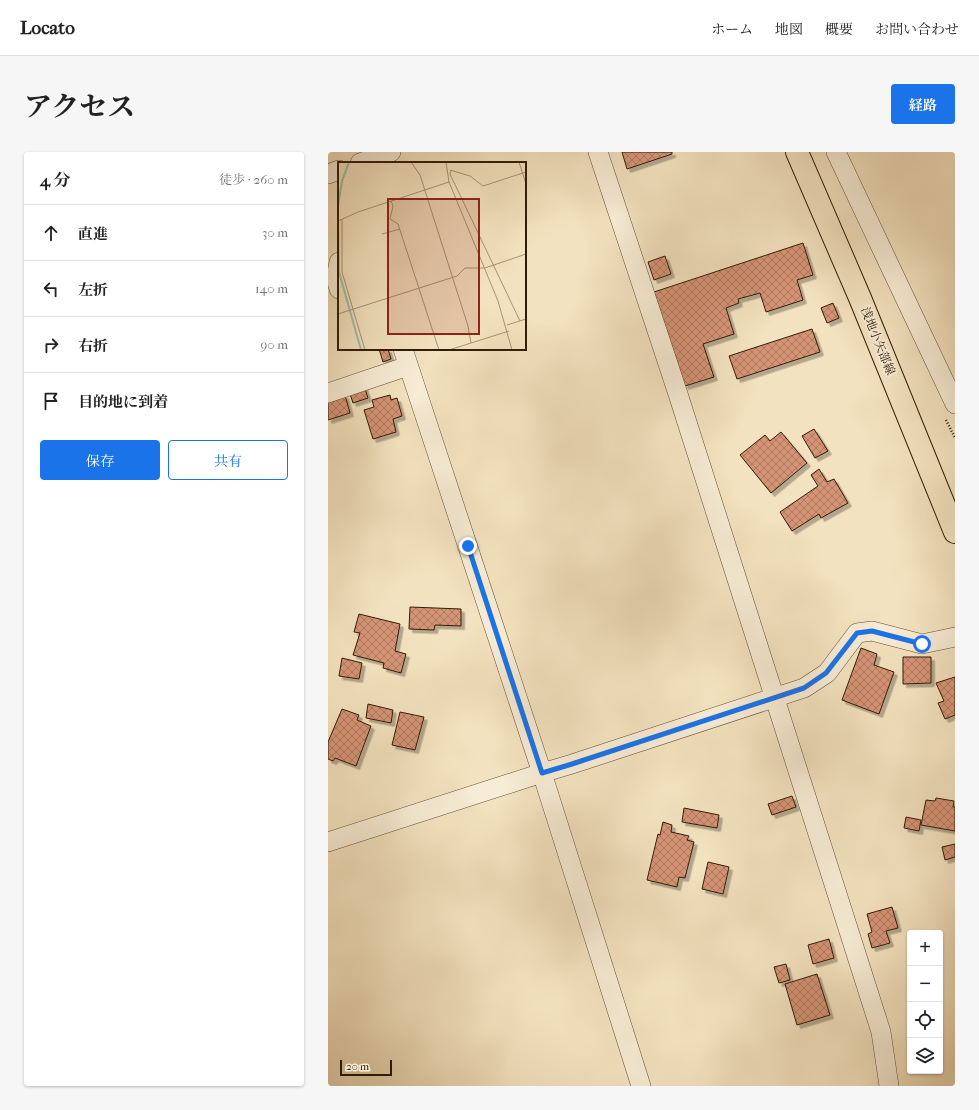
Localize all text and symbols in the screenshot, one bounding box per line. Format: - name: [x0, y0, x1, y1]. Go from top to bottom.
- text: Locato: [20, 17, 75, 39]
- text: ホーム: [711, 21, 753, 38]
- text: 地図: [775, 21, 803, 38]
- text: 概要: [825, 21, 853, 38]
- text: お問い合わせ: [875, 21, 959, 38]
- button: 経路: [891, 84, 955, 124]
- text: アクセス: [24, 90, 135, 123]
- inset map: [338, 162, 526, 350]
- text: 4 分: [40, 170, 71, 190]
- text: 徒歩 · 260 m: [219, 172, 288, 187]
- icon: ahead: [40, 222, 62, 244]
- text: 直進: [78, 225, 108, 243]
- text: 30 m: [262, 225, 288, 240]
- icon: left: [40, 278, 62, 300]
- text: 左折: [78, 281, 108, 299]
- text: 140 m: [255, 281, 288, 296]
- street label: 浅地小矢部線: [858, 305, 898, 377]
- icon: right: [40, 334, 62, 356]
- text: 右折: [78, 337, 108, 355]
- text: 90 m: [260, 337, 288, 352]
- icon: arrive: [40, 390, 62, 412]
- text: 目的地に到着: [78, 393, 168, 411]
- button: 保存: [40, 440, 160, 480]
- button: 共有: [168, 440, 288, 480]
- route end: [459, 537, 477, 555]
- route start: [913, 635, 931, 653]
- map controls: [907, 930, 943, 1074]
- button: +: [907, 930, 943, 966]
- button: −: [907, 966, 943, 1002]
- button: locate: [907, 1002, 943, 1038]
- button: layers: [907, 1038, 943, 1074]
- scale bar: [340, 1058, 392, 1077]
- text: 20 m: [346, 1060, 369, 1073]

